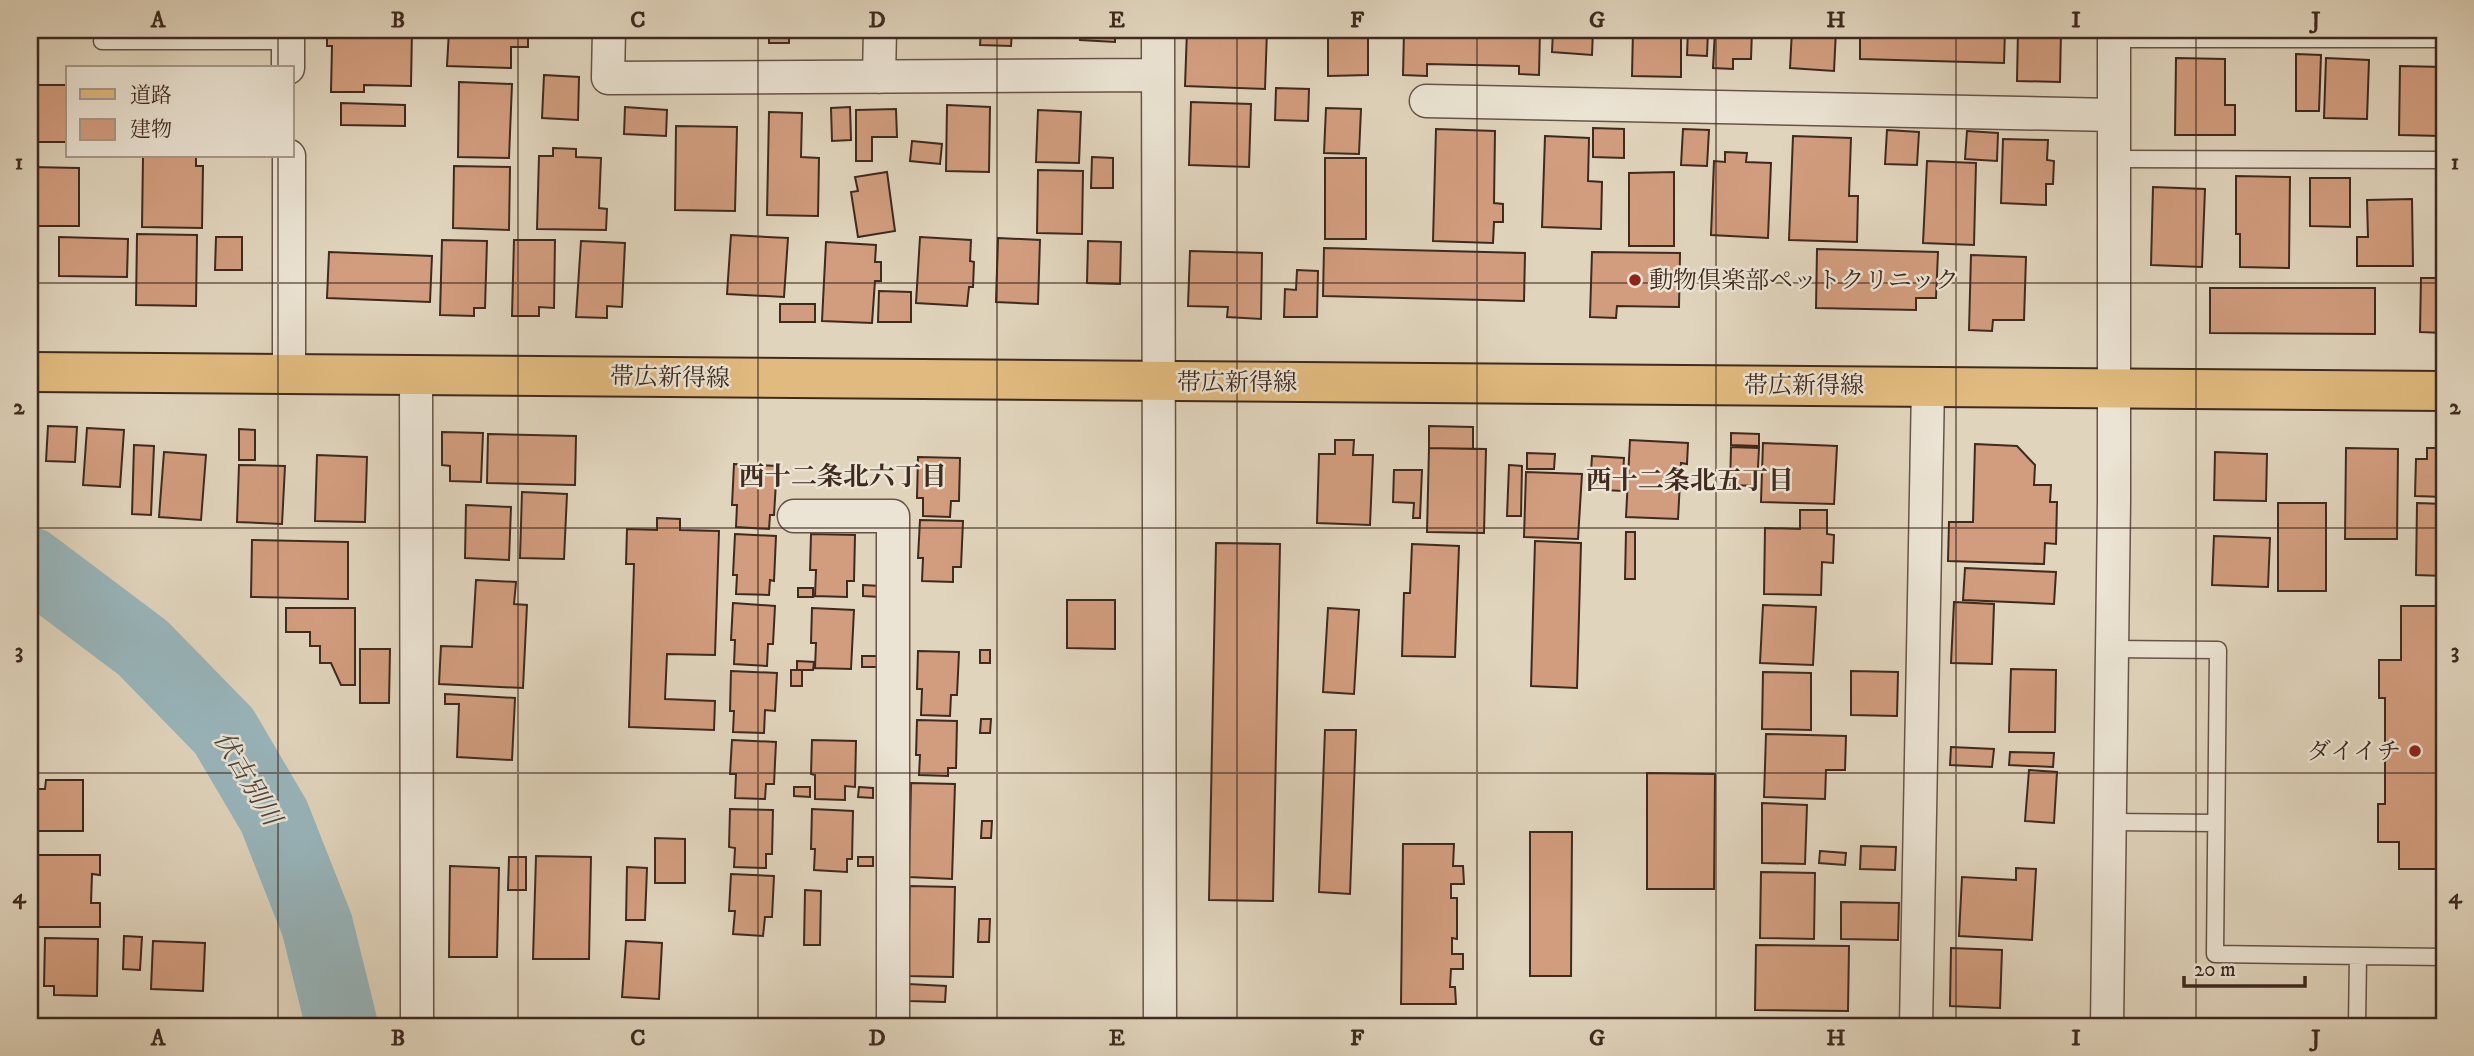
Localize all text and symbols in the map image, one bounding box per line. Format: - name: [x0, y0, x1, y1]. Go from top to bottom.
- text: A: [150, 6, 167, 35]
- text: B: [391, 6, 405, 35]
- text: C: [630, 6, 646, 35]
- text: D: [868, 6, 886, 35]
- text: E: [1109, 6, 1125, 35]
- text: F: [1350, 6, 1365, 35]
- text: G: [1589, 6, 1605, 35]
- text: H: [1826, 6, 1846, 35]
- text: I: [2071, 6, 2081, 35]
- text: J: [2308, 6, 2321, 35]
- legend: [66, 66, 294, 158]
- text: 道路: [130, 83, 172, 109]
- text: 建物: [130, 117, 172, 143]
- text: 1: [15, 148, 23, 177]
- text: 1: [2451, 148, 2459, 177]
- place label: 動物倶楽部ペットクリニック: [1649, 266, 1959, 296]
- marker: 動物倶楽部ペットクリニック: [1627, 272, 1643, 288]
- street label: 帯広新得線: [610, 362, 730, 394]
- street label: 帯広新得線: [1177, 368, 1297, 398]
- street label: 帯広新得線: [1744, 371, 1864, 401]
- text: 2: [13, 393, 25, 422]
- text: 2: [2449, 393, 2461, 422]
- district label: 西十二条北六丁目: [739, 461, 947, 494]
- district label: 西十二条北五丁目: [1586, 465, 1794, 498]
- text: 3: [15, 637, 23, 666]
- text: 3: [2451, 637, 2459, 666]
- water label: 伏古別川: [206, 726, 289, 834]
- place label: ダイイチ: [2307, 737, 2401, 767]
- marker: ダイイチ: [2407, 743, 2423, 759]
- text: 4: [12, 882, 27, 911]
- text: 4: [2448, 882, 2463, 911]
- scale bar: [2184, 944, 2304, 988]
- text: 20 m: [2194, 957, 2236, 983]
- text: A: [150, 1024, 167, 1053]
- text: B: [391, 1024, 405, 1053]
- text: C: [630, 1024, 646, 1053]
- text: D: [868, 1024, 886, 1053]
- text: E: [1109, 1024, 1125, 1053]
- text: F: [1350, 1024, 1365, 1053]
- text: G: [1589, 1024, 1605, 1053]
- text: H: [1826, 1024, 1846, 1053]
- text: I: [2071, 1024, 2081, 1053]
- text: J: [2308, 1024, 2321, 1053]

